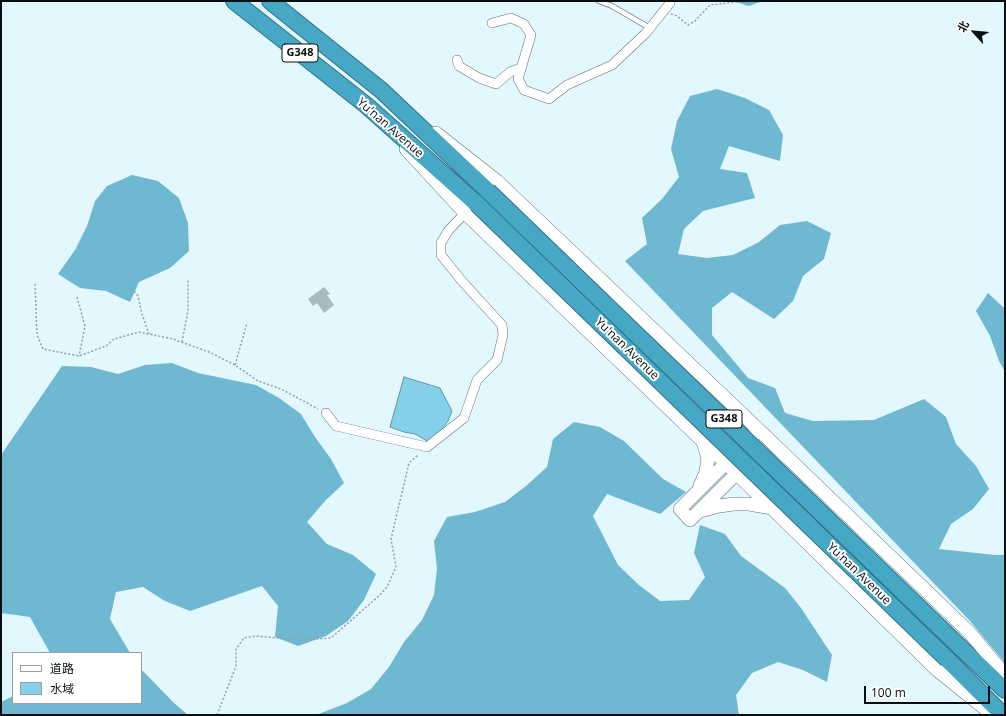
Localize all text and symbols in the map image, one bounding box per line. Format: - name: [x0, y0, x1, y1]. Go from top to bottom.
- north arrow: [954, 12, 994, 52]
- text: 北: [954, 18, 972, 35]
- road number: G348: [282, 44, 318, 62]
- street label: Yu'nan Avenue: [354, 95, 426, 161]
- street label: Yu'nan Avenue: [592, 315, 662, 383]
- road number: G348: [706, 410, 742, 428]
- street label: Yu'nan Avenue: [824, 540, 894, 608]
- legend: [12, 652, 142, 704]
- text: 道路: [50, 660, 74, 677]
- scale bar: [866, 678, 992, 704]
- text: 水域: [50, 680, 74, 697]
- text: 100 m: [871, 684, 906, 701]

